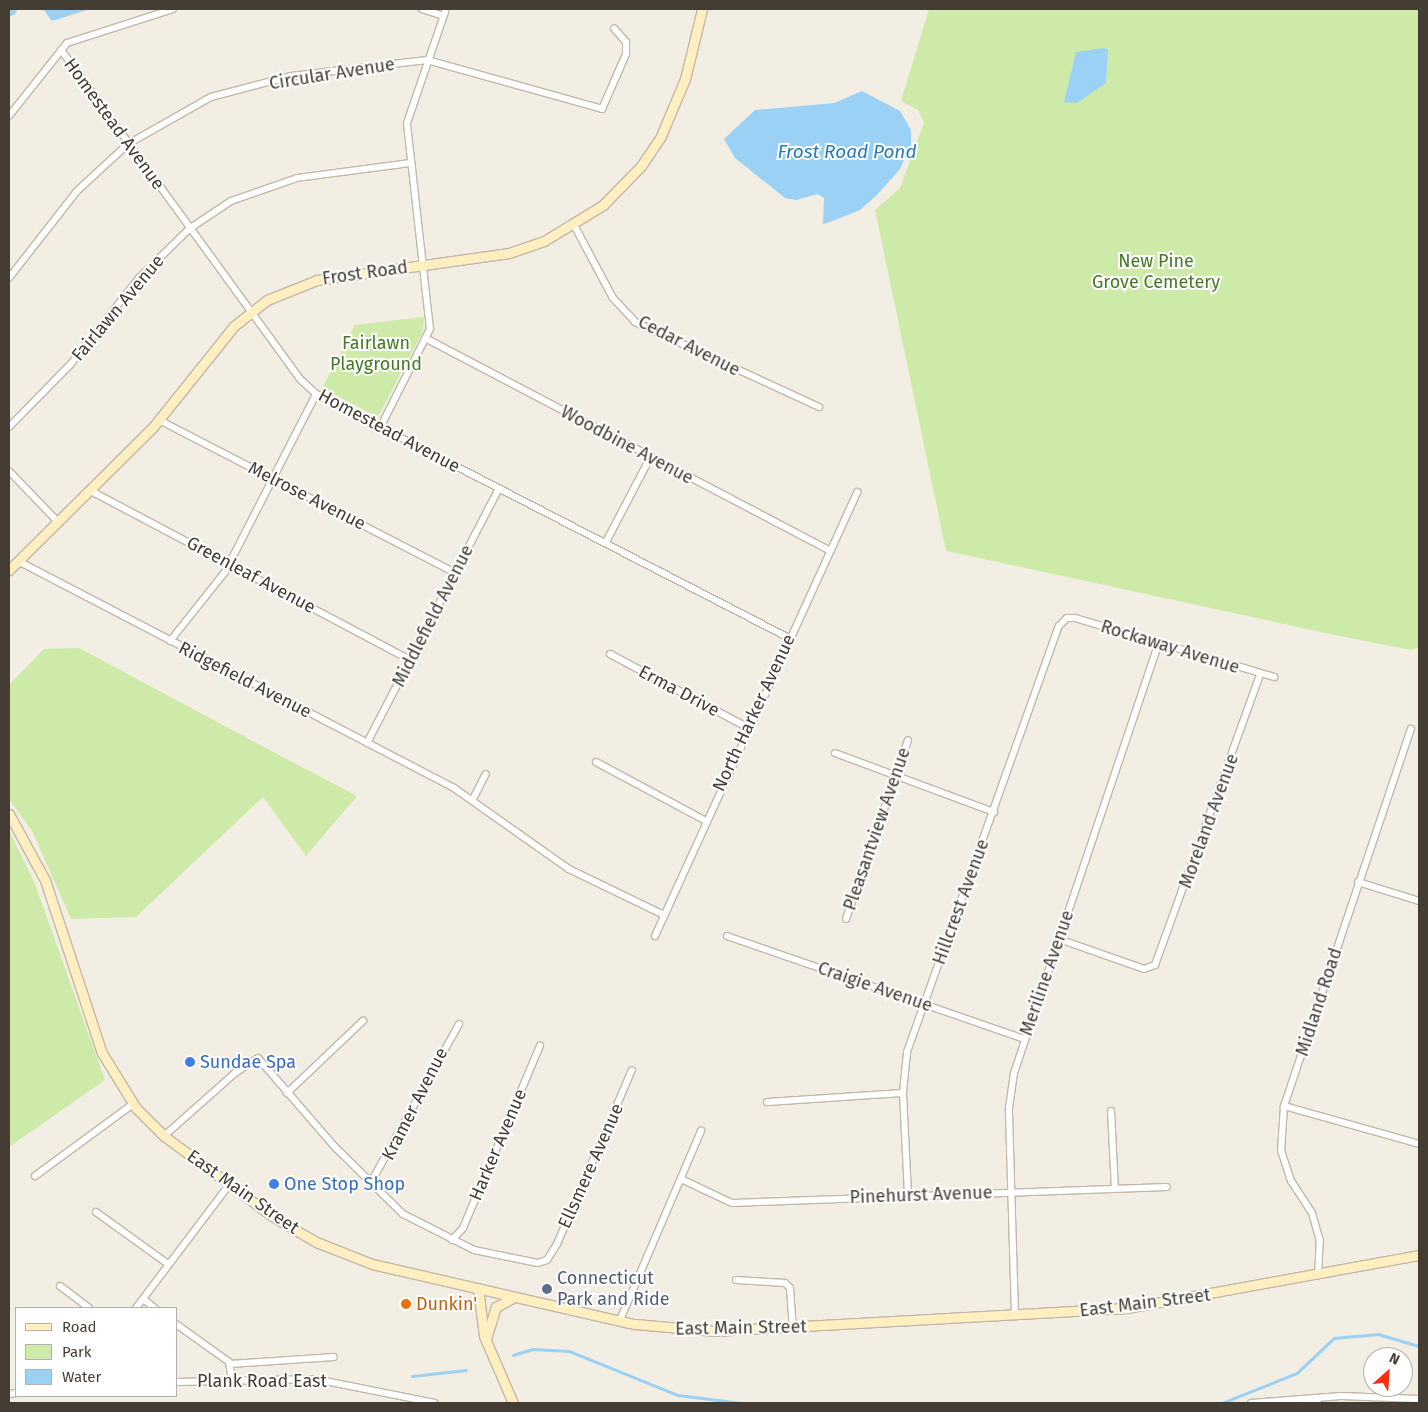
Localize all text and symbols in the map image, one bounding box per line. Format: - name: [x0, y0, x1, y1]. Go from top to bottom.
- street label: Circular Avenue: [268, 53, 396, 95]
- street label: Homestead Avenue: [59, 54, 169, 194]
- water label: Frost Road Pond: [777, 141, 917, 163]
- street label: Fairlawn Avenue: [67, 250, 169, 366]
- park label: New Pine Grove Cemetery: [1092, 251, 1220, 294]
- street label: Frost Road: [321, 256, 409, 290]
- street label: Cedar Avenue: [634, 311, 744, 381]
- park label: Fairlawn Playground: [330, 333, 422, 376]
- street label: Homestead Avenue: [314, 385, 464, 477]
- street label: Woodbine Avenue: [557, 401, 697, 489]
- street label: Melrose Avenue: [245, 457, 369, 535]
- street label: Greenleaf Avenue: [183, 532, 319, 618]
- street label: Middlefield Avenue: [388, 541, 478, 691]
- street label: Rockaway Avenue: [1098, 616, 1242, 678]
- street label: North Harker Avenue: [708, 631, 800, 795]
- street label: Ridgefield Avenue: [175, 637, 315, 723]
- street label: Erma Drive: [635, 661, 723, 721]
- street label: Pleasantview Avenue: [839, 745, 915, 913]
- street label: Moreland Avenue: [1175, 751, 1243, 891]
- street label: Hillcrest Avenue: [928, 836, 994, 968]
- street label: Meriline Avenue: [1015, 908, 1079, 1038]
- street label: Midland Road: [1291, 945, 1347, 1059]
- street label: Craigie Avenue: [815, 957, 935, 1017]
- street label: Kramer Avenue: [377, 1044, 453, 1164]
- place label: Sundae Spa: [200, 1051, 296, 1073]
- marker: Sundae Spa: [184, 1056, 196, 1068]
- street label: Harker Avenue: [465, 1086, 531, 1204]
- street label: Ellsmere Avenue: [554, 1100, 628, 1232]
- street label: East Main Street: [183, 1145, 303, 1239]
- place label: One Stop Shop: [284, 1173, 405, 1195]
- marker: One Stop Shop: [268, 1178, 280, 1190]
- street label: Pinehurst Avenue: [849, 1182, 993, 1208]
- place label: Connecticut Park and Ride: [557, 1268, 670, 1310]
- marker: Connecticut Park and Ride: [541, 1283, 553, 1295]
- street label: East Main Street: [1078, 1284, 1212, 1322]
- place label: Dunkin': [416, 1293, 477, 1315]
- marker: Dunkin': [400, 1298, 412, 1310]
- legend: [15, 1307, 178, 1397]
- street label: East Main Street: [675, 1316, 807, 1340]
- text: Road: [62, 1318, 97, 1336]
- text: Park: [62, 1343, 92, 1361]
- north arrow: [1363, 1347, 1413, 1397]
- text: N: [1386, 1349, 1402, 1369]
- text: Water: [62, 1368, 101, 1386]
- street label: Plank Road East: [197, 1370, 327, 1392]

